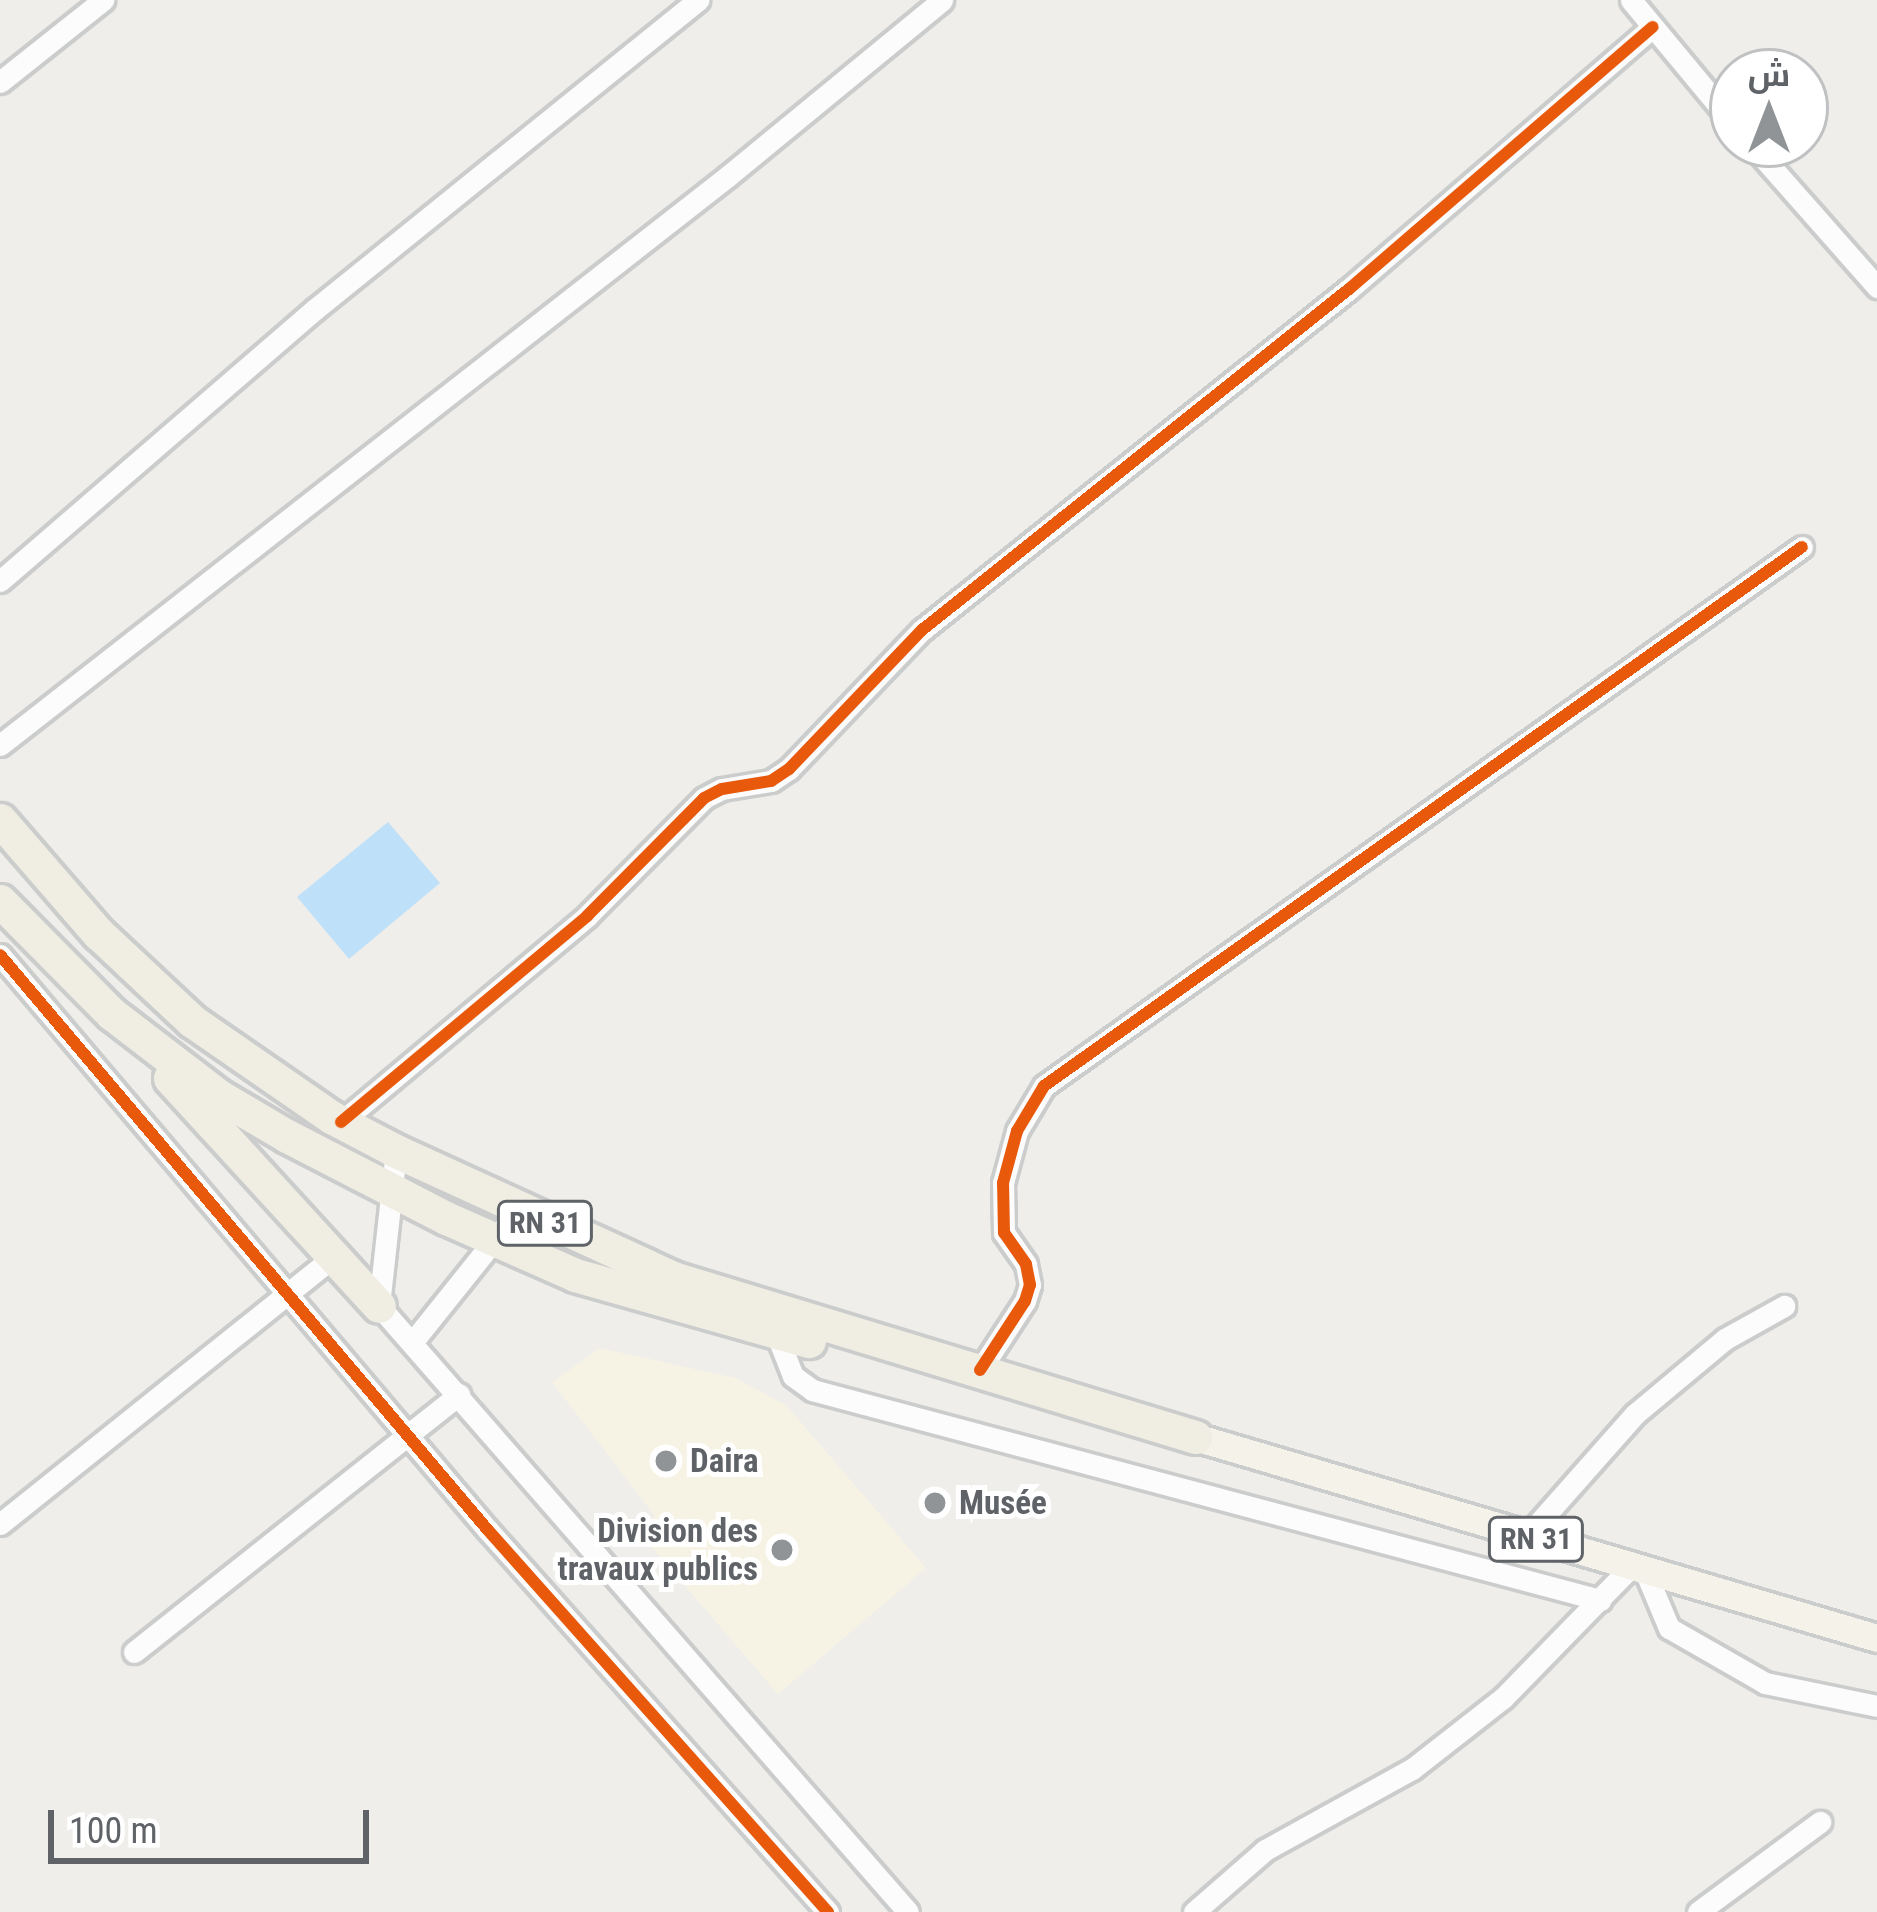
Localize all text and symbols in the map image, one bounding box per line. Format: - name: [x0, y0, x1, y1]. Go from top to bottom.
- north arrow: [1709, 48, 1829, 168]
- text: ش: [1748, 55, 1790, 94]
- road number: RN 31: [494, 1199, 596, 1247]
- place label: Daira: [690, 1441, 758, 1481]
- marker: Daira: [653, 1448, 679, 1474]
- place label: Musée: [959, 1483, 1047, 1523]
- marker: Musée: [922, 1490, 948, 1516]
- place label: Division des travaux publics: [558, 1511, 758, 1589]
- road number: RN 31: [1485, 1515, 1587, 1563]
- marker: Division des travaux publics: [769, 1537, 795, 1563]
- scale bar: [54, 1786, 375, 1860]
- text: 100 m: [69, 1810, 158, 1852]

